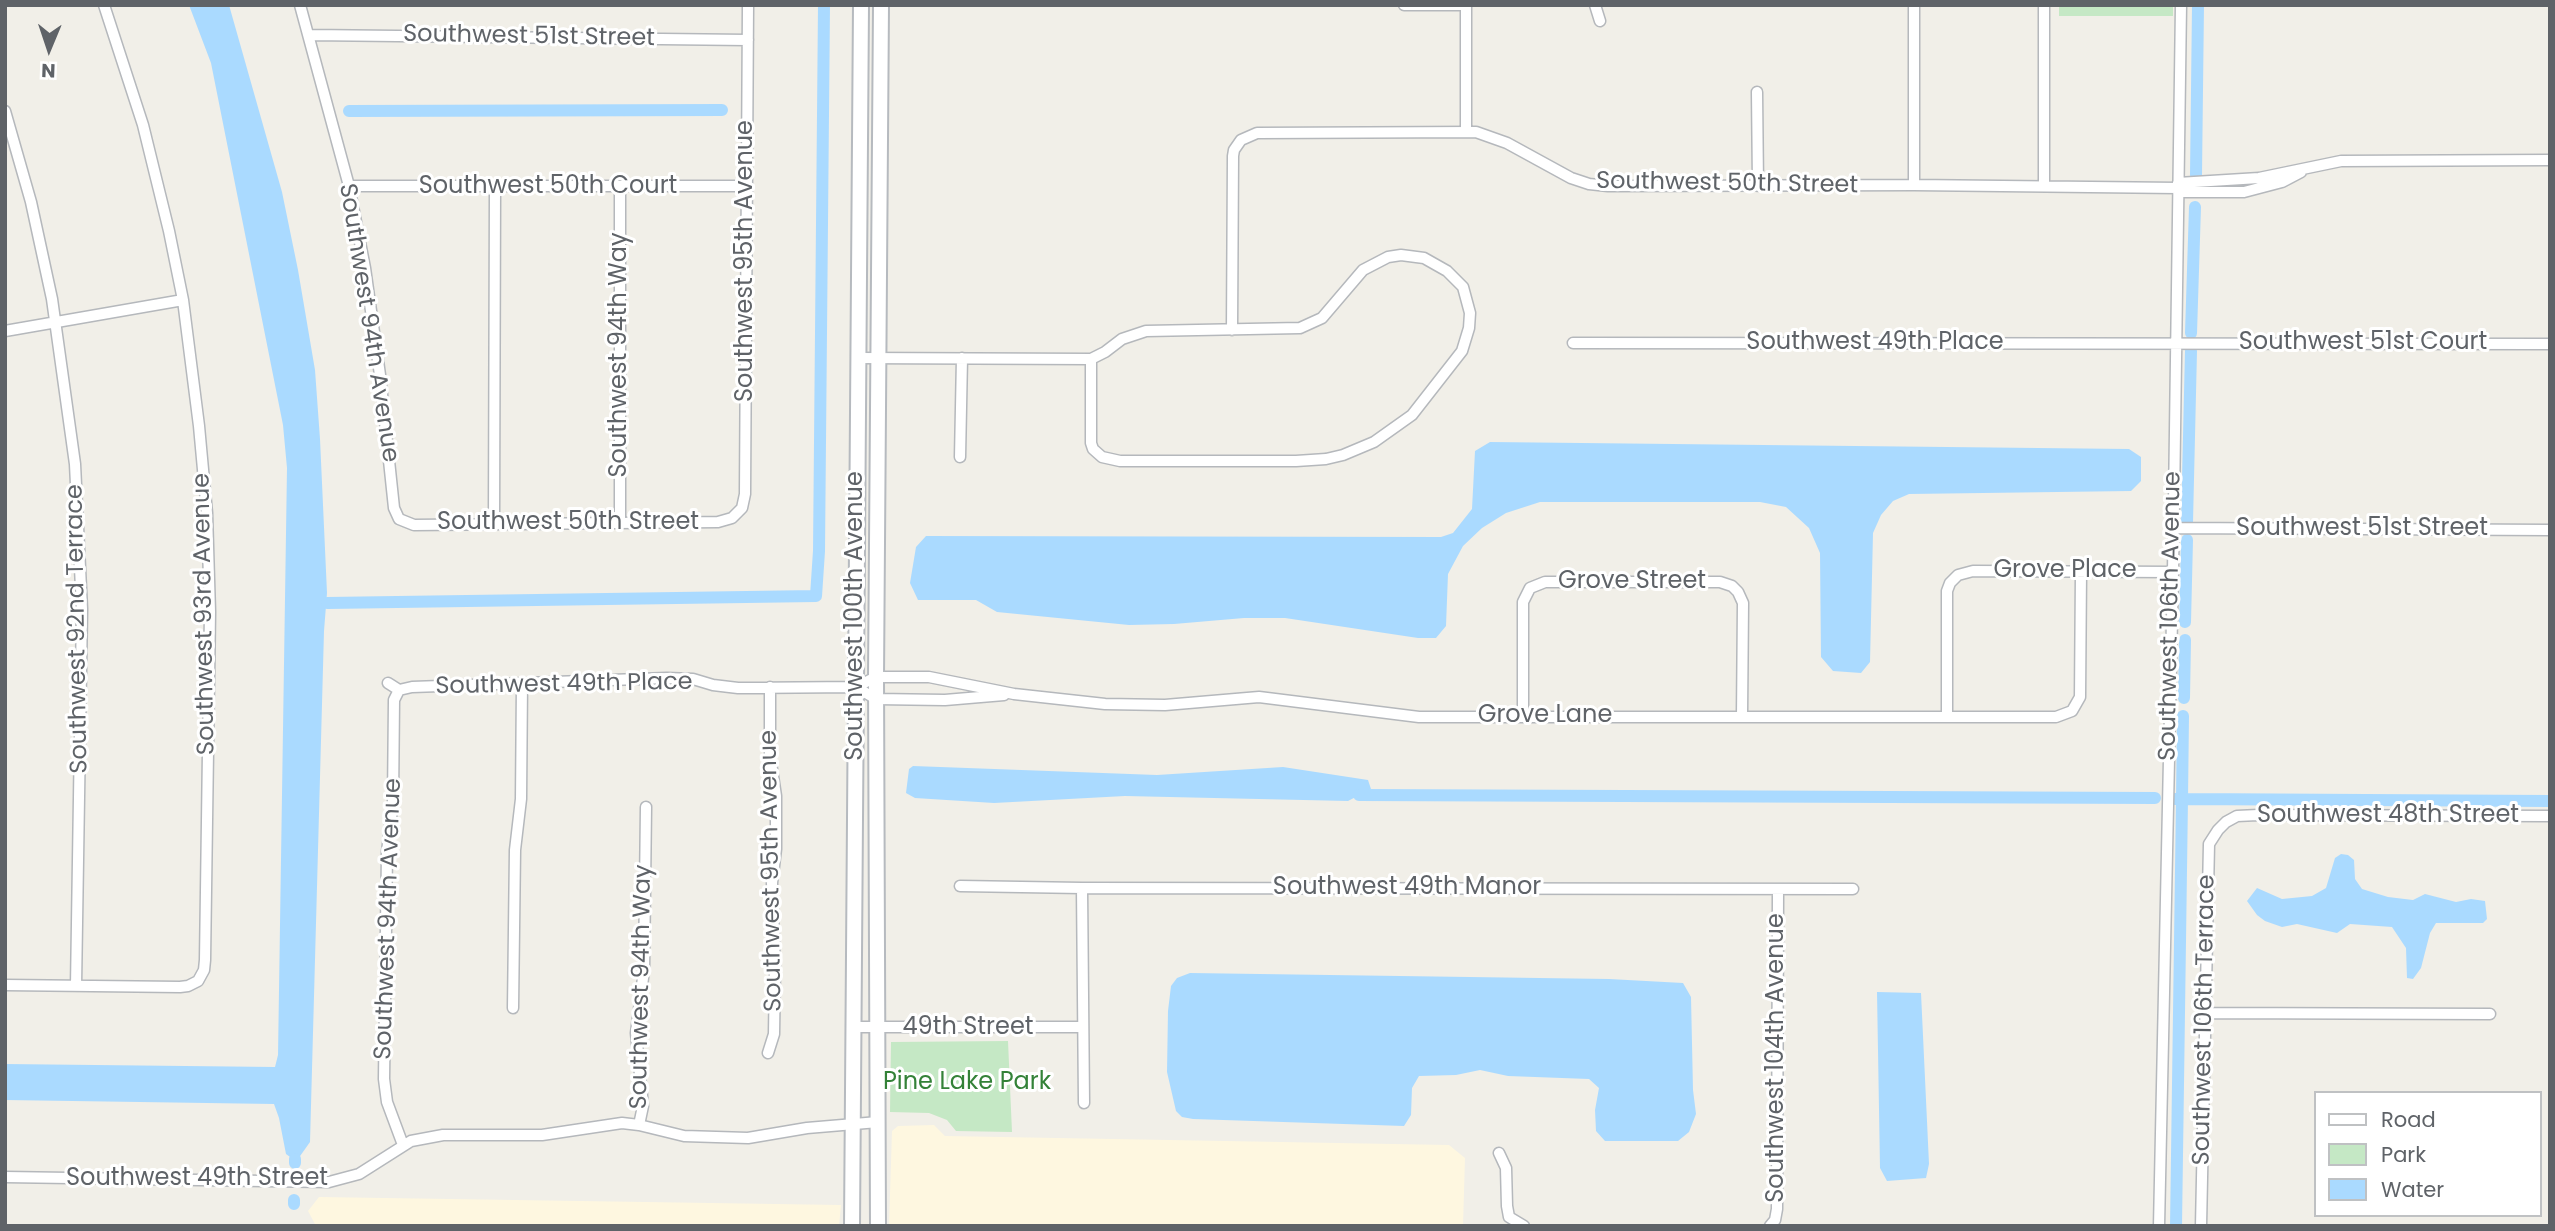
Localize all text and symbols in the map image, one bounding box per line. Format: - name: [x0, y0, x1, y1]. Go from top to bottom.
- north arrow: [14, 14, 84, 84]
- street label: Southwest 51st Street: [403, 20, 655, 54]
- text: N: [41, 57, 56, 84]
- street label: Southwest 95th Avenue: [732, 120, 760, 402]
- street label: Southwest 50th Street: [1596, 167, 1858, 201]
- street label: Southwest 50th Court: [419, 173, 677, 201]
- street label: Southwest 94th Avenue: [332, 181, 404, 465]
- street label: Southwest 94th Way: [606, 232, 634, 478]
- street label: Southwest 49th Place: [1746, 329, 2004, 357]
- street label: Southwest 51st Court: [2239, 329, 2487, 357]
- street label: Southwest 100th Avenue: [842, 471, 870, 761]
- street label: Southwest 106th Avenue: [2154, 471, 2188, 761]
- street label: Southwest 93rd Avenue: [188, 473, 222, 755]
- street label: Southwest 92nd Terrace: [61, 484, 95, 774]
- street label: Southwest 50th Street: [437, 509, 699, 537]
- street label: Southwest 51st Street: [2236, 515, 2488, 543]
- street label: Grove Place: [1993, 557, 2137, 585]
- street label: Grove Street: [1558, 568, 1706, 596]
- street label: Southwest 49th Place: [435, 668, 693, 702]
- street label: Grove Lane: [1478, 702, 1612, 730]
- street label: Southwest 95th Avenue: [755, 730, 789, 1012]
- street label: Southwest 94th Avenue: [370, 778, 408, 1060]
- street label: Southwest 48th Street: [2257, 802, 2519, 830]
- street label: Southwest 94th Way: [625, 864, 659, 1110]
- street label: Southwest 49th Manor: [1273, 874, 1541, 902]
- street label: Southwest 106th Terrace: [2188, 874, 2222, 1166]
- street label: Southwest 104th Avenue: [1763, 913, 1791, 1203]
- street label: 49th Street: [903, 1014, 1033, 1042]
- park label: Pine Lake Park: [883, 1069, 1051, 1097]
- legend: [2314, 1091, 2541, 1217]
- text: Road: [2381, 1105, 2436, 1134]
- text: Park: [2381, 1140, 2426, 1169]
- street label: Southwest 49th Street: [66, 1165, 328, 1193]
- text: Water: [2381, 1175, 2444, 1204]

